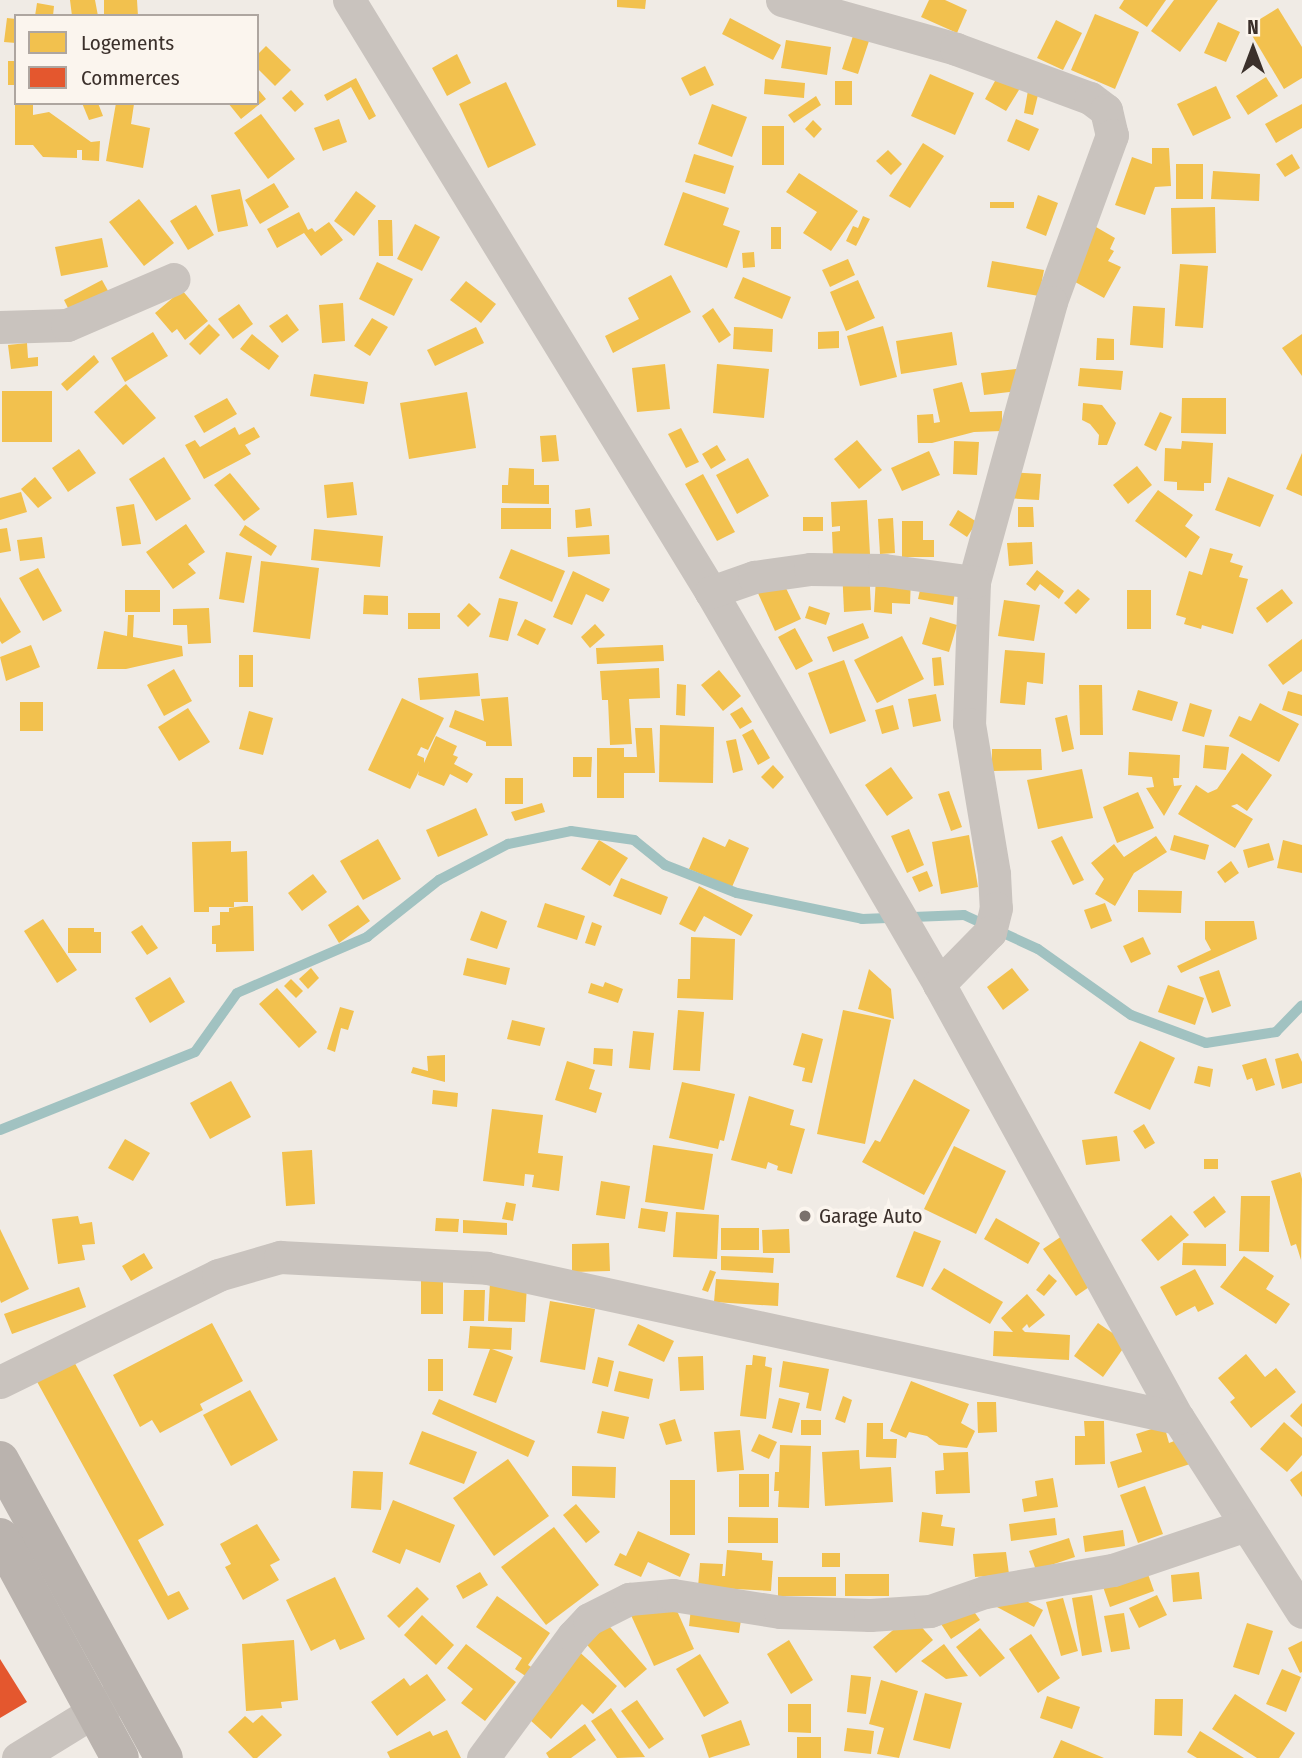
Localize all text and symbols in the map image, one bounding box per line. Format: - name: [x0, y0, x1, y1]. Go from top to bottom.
- legend: [14, 14, 259, 105]
- north arrow: [1218, 14, 1288, 84]
- text: N: [1247, 16, 1259, 39]
- text: Logements: [81, 30, 174, 56]
- text: Commerces: [81, 65, 180, 91]
- place label: Garage Auto: [819, 1203, 923, 1229]
- marker: Garage Auto: [797, 1208, 813, 1224]

